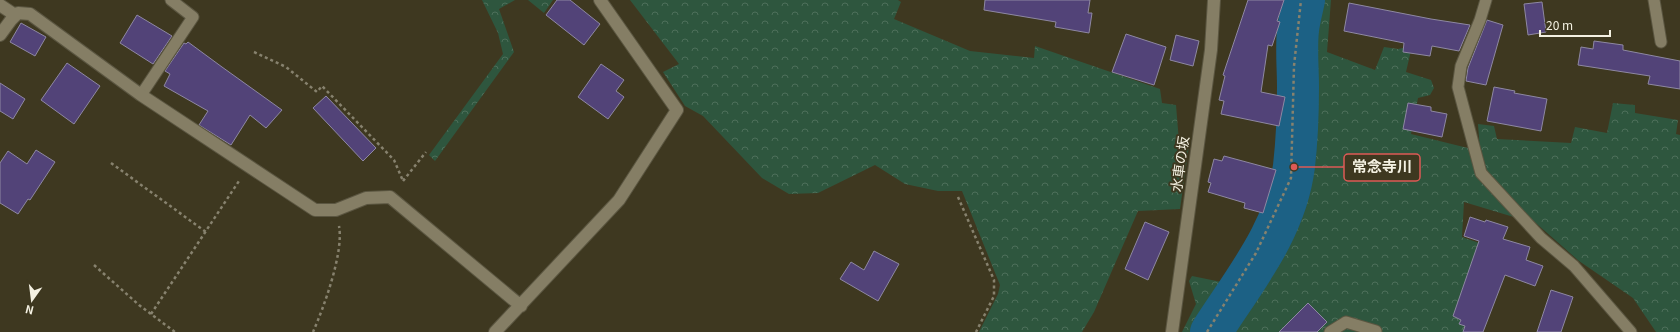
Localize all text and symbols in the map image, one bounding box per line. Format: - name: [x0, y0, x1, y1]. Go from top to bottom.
- scale bar: [1540, 12, 1610, 38]
- text: 20 m: [1546, 16, 1573, 33]
- street label: 水車の坂: [1165, 135, 1193, 193]
- callout: 常念寺川: [1344, 154, 1420, 181]
- text: 常念寺川: [1352, 155, 1412, 176]
- north arrow: [12, 280, 52, 320]
- text: N: [23, 302, 35, 319]

